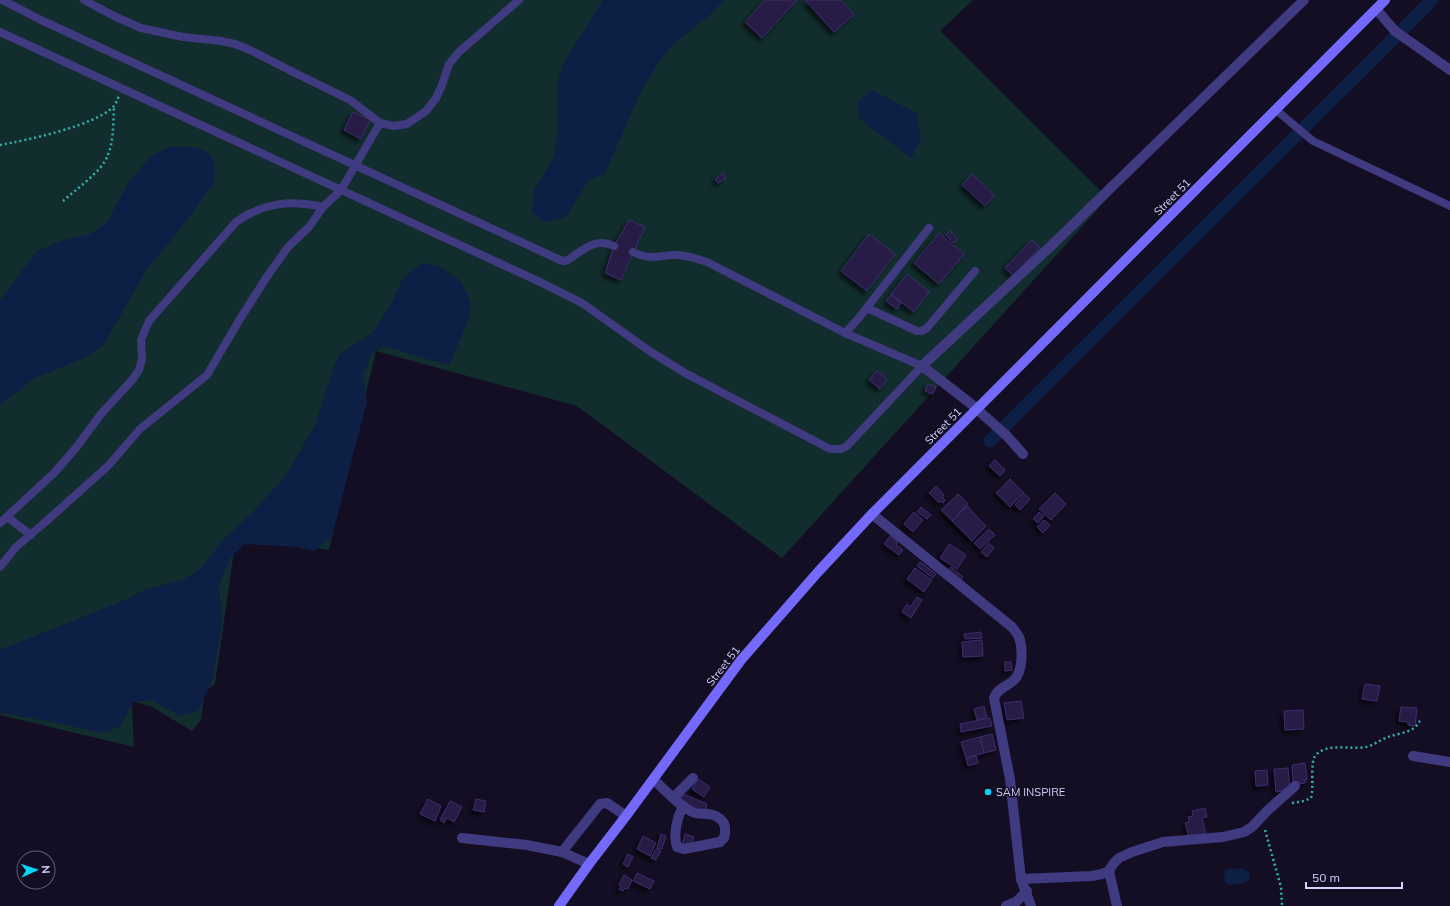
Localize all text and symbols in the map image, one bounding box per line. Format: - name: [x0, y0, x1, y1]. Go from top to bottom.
- street label: Street 51: [1151, 176, 1193, 218]
- street label: Street 51: [922, 405, 964, 447]
- street label: Street 51: [703, 643, 743, 689]
- place label: SAM INSPIRE: [996, 785, 1065, 799]
- marker: SAM INSPIRE: [983, 787, 993, 797]
- north arrow: [16, 850, 56, 890]
- scale bar: [1306, 864, 1402, 890]
- text: N: [39, 865, 53, 874]
- text: 50 m: [1312, 870, 1340, 885]

